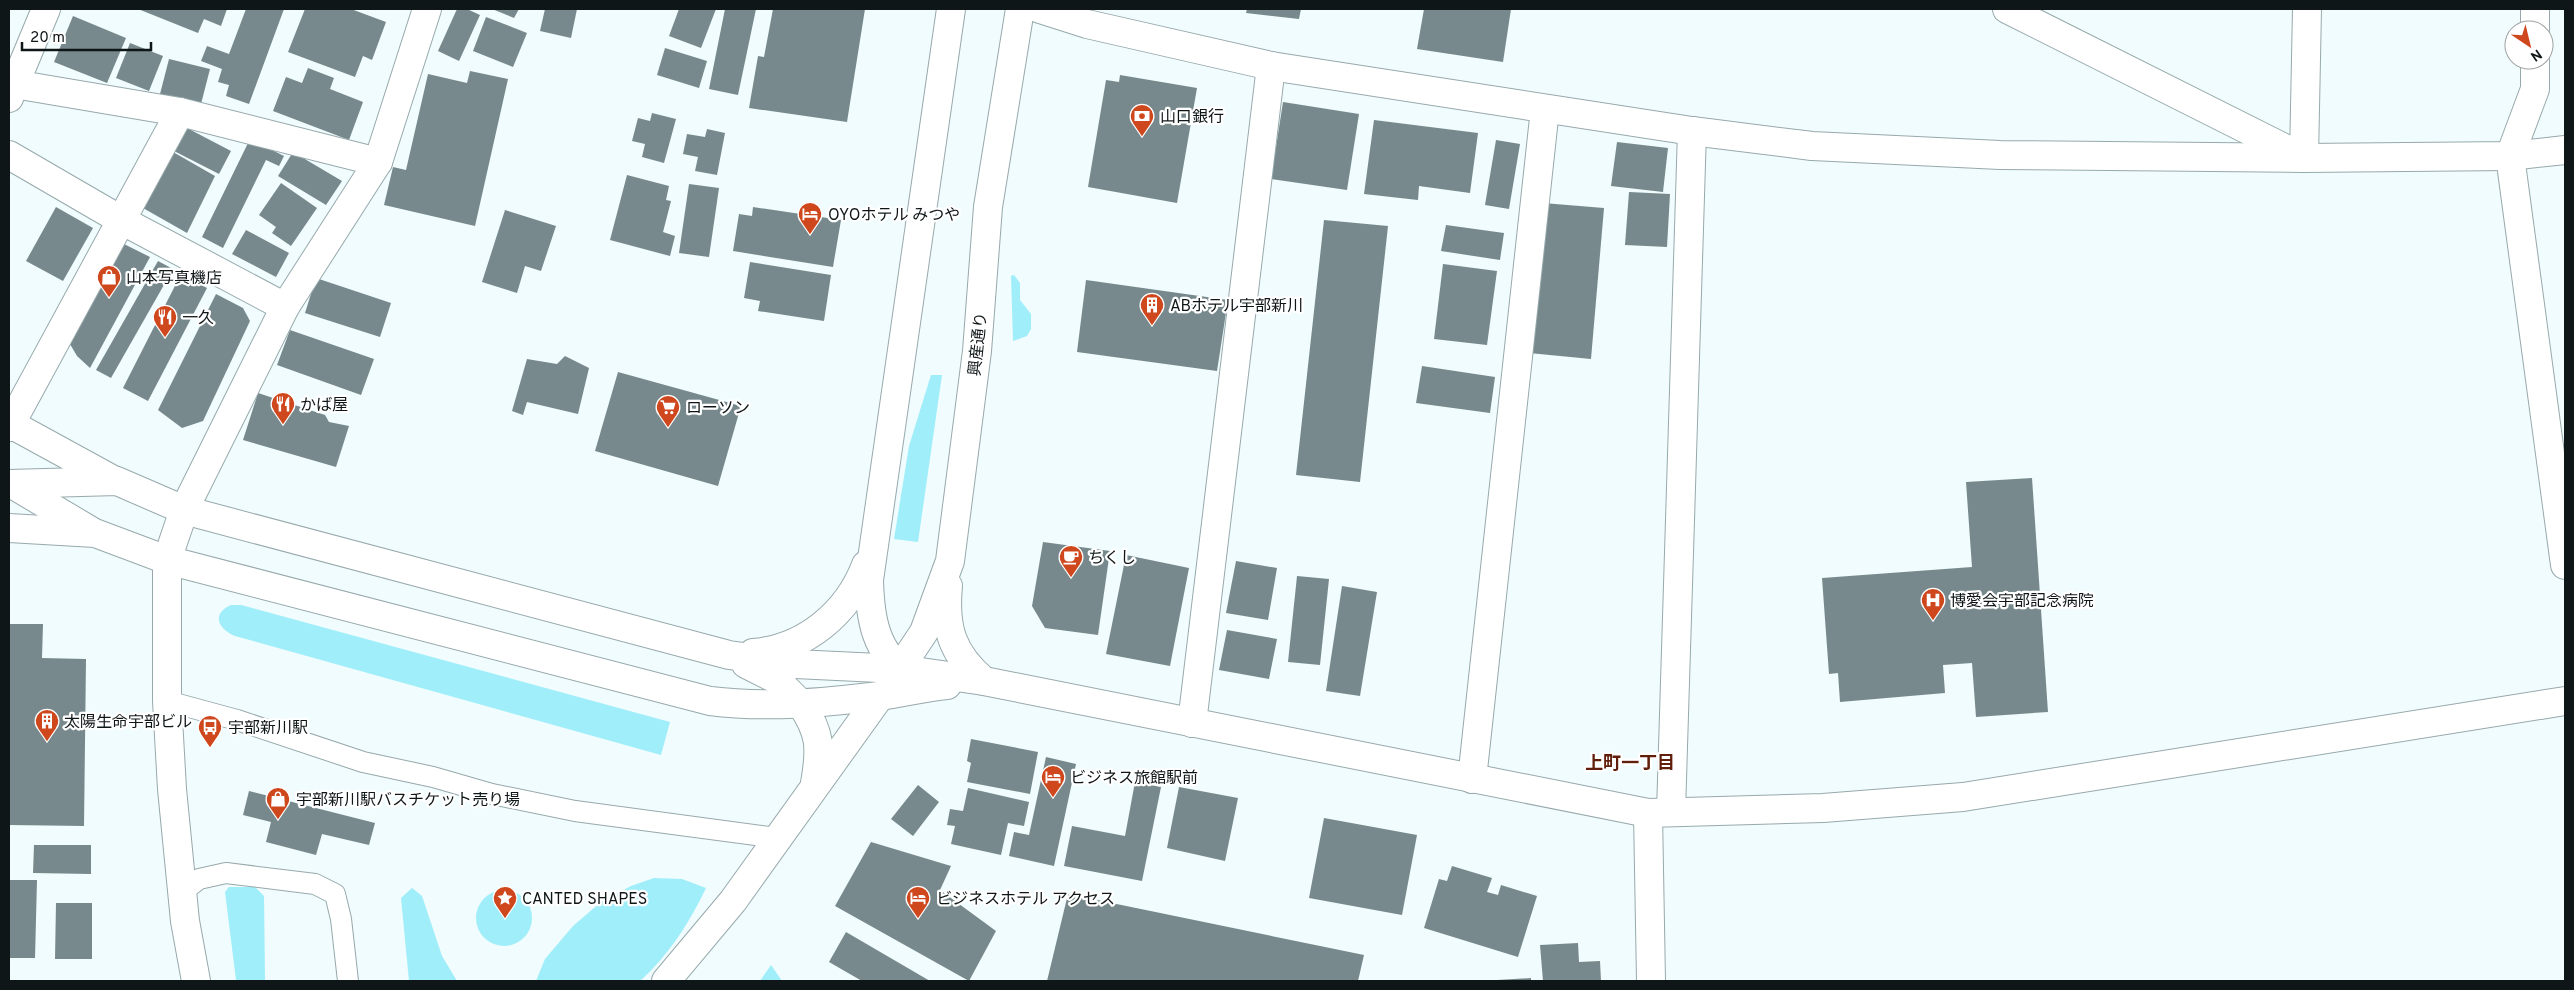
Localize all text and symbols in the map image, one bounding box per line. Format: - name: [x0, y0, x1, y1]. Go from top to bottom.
- scale bar: [22, 20, 151, 52]
- north arrow: [2504, 20, 2554, 70]
- text: 20 m: [30, 29, 65, 48]
- text: N: [2527, 45, 2545, 64]
- bank icon: 山口銀行: [1129, 103, 1155, 137]
- place label: 山口銀行: [1160, 108, 1224, 128]
- hotel icon: OYOホテル みつや: [797, 201, 823, 235]
- place label: OYOホテル みつや: [828, 206, 960, 226]
- shop icon: 山本写真機店: [96, 264, 122, 298]
- place label: 山本写真機店: [126, 269, 222, 289]
- building icon: ABホテル宇部新川: [1139, 292, 1165, 326]
- place label: ABホテル宇部新川: [1170, 297, 1303, 317]
- restaurant icon: 一久: [152, 304, 178, 338]
- place label: 一久: [182, 309, 214, 329]
- street label: 興産通り: [966, 311, 992, 377]
- restaurant icon: かば屋: [270, 391, 296, 425]
- supermarket icon: ローソン: [655, 394, 681, 428]
- place label: かば屋: [300, 396, 348, 416]
- place label: ローソン: [686, 399, 750, 419]
- cafe icon: ちくし: [1058, 544, 1084, 578]
- place label: ちくし: [1088, 549, 1136, 569]
- hospital icon: 博愛会宇部記念病院: [1920, 587, 1946, 621]
- place label: 博愛会宇部記念病院: [1950, 592, 2094, 612]
- building icon: 太陽生命宇部ビル: [34, 708, 60, 742]
- place label: 太陽生命宇部ビル: [64, 713, 192, 733]
- bus stop icon: 宇部新川駅: [197, 714, 223, 748]
- place label: 宇部新川駅: [228, 719, 308, 739]
- district label: 上町一丁目: [1585, 753, 1675, 776]
- hotel icon: ビジネス旅館駅前: [1040, 764, 1066, 798]
- place label: ビジネス旅館駅前: [1070, 769, 1198, 789]
- shop icon: 宇部新川駅バスチケット売り場: [265, 786, 291, 820]
- place label: 宇部新川駅バスチケット売り場: [296, 791, 520, 811]
- place icon: CANTED SHAPES: [492, 885, 518, 919]
- hotel icon: ビジネスホテル アクセス: [905, 885, 931, 919]
- place label: CANTED SHAPES: [522, 890, 647, 910]
- place label: ビジネスホテル アクセス: [936, 890, 1115, 910]

